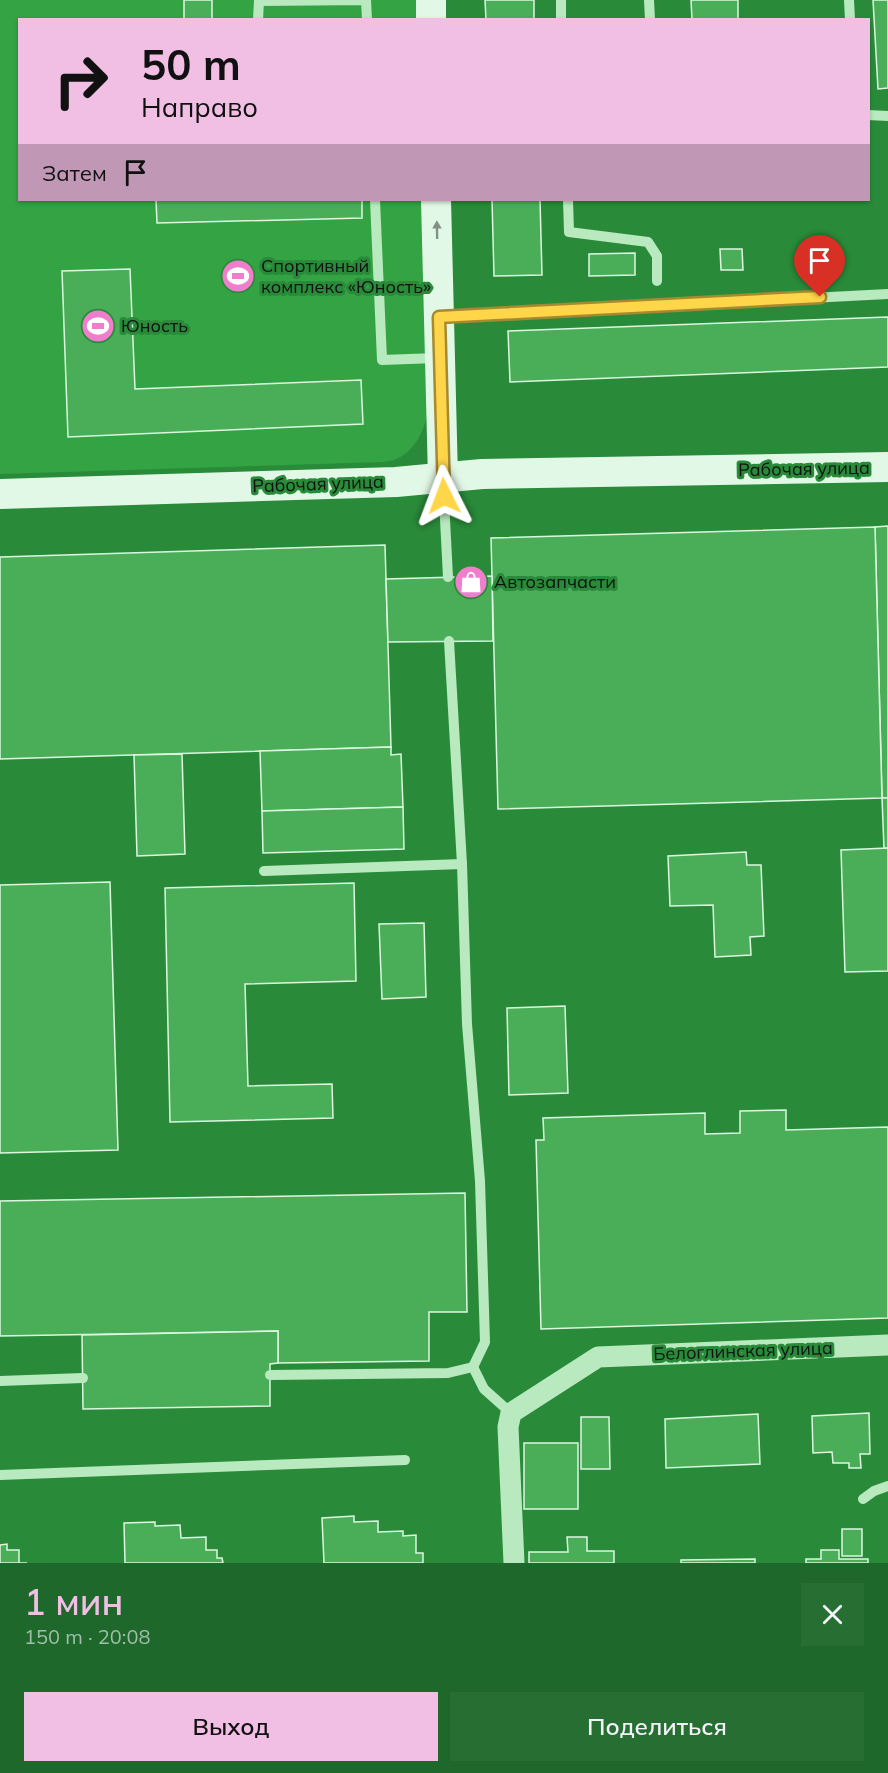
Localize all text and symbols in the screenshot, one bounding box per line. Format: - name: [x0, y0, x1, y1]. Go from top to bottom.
- text: 50 m: [141, 38, 241, 91]
- icon: right: [42, 42, 120, 120]
- text: Направо: [141, 90, 258, 124]
- icon: arrive: [119, 156, 152, 189]
- text: Затем: [42, 159, 107, 187]
- one-way arrow: [432, 221, 441, 240]
- pin: [794, 235, 845, 297]
- icon: arrive: [803, 244, 836, 277]
- place label: Спортивный комплекс «Юность»: [261, 254, 431, 298]
- sports icon: Спортивный комплекс «Юность»: [220, 258, 256, 294]
- sports icon: Юность: [80, 308, 116, 344]
- place label: Юность: [121, 314, 188, 337]
- street label: Рабочая улица: [738, 456, 870, 481]
- position arrow: [412, 464, 476, 528]
- street label: Рабочая улица: [252, 470, 384, 497]
- shop icon: Автозапчасти: [453, 564, 489, 600]
- place label: Автозапчасти: [494, 570, 616, 593]
- street label: Белоглинская улица: [653, 1336, 833, 1365]
- text: 1 мин: [24, 1579, 123, 1624]
- button: close: [801, 1583, 864, 1646]
- text: 150 m · 20:08: [24, 1624, 150, 1649]
- button: Выход: [24, 1692, 438, 1761]
- button: Поделиться: [450, 1692, 864, 1761]

